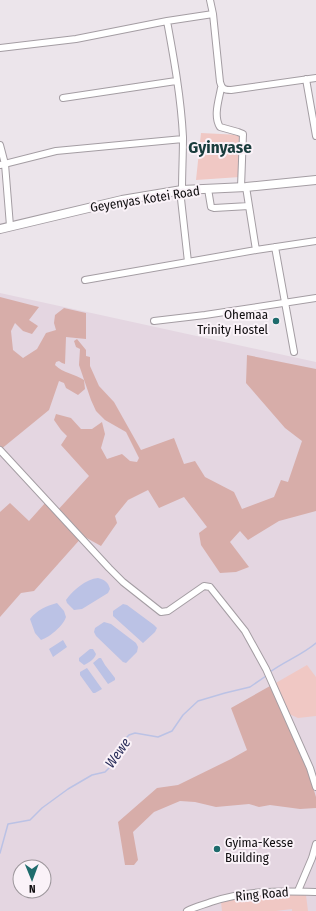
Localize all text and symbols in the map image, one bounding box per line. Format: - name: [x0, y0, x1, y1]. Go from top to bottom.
- district label: Gyinyase: [188, 137, 252, 158]
- street label: Geyenyas Kotei Road: [89, 183, 201, 215]
- place label: Ohemaa Trinity Hostel: [197, 307, 269, 337]
- marker: Ohemaa Trinity Hostel: [271, 316, 281, 326]
- water label: Wewe: [102, 734, 135, 771]
- place label: Gyima-Kesse Building: [225, 835, 293, 865]
- marker: Gyima-Kesse Building: [212, 844, 222, 854]
- north arrow: [12, 859, 52, 899]
- text: N: [29, 882, 36, 895]
- street label: Ring Road: [235, 884, 289, 904]

